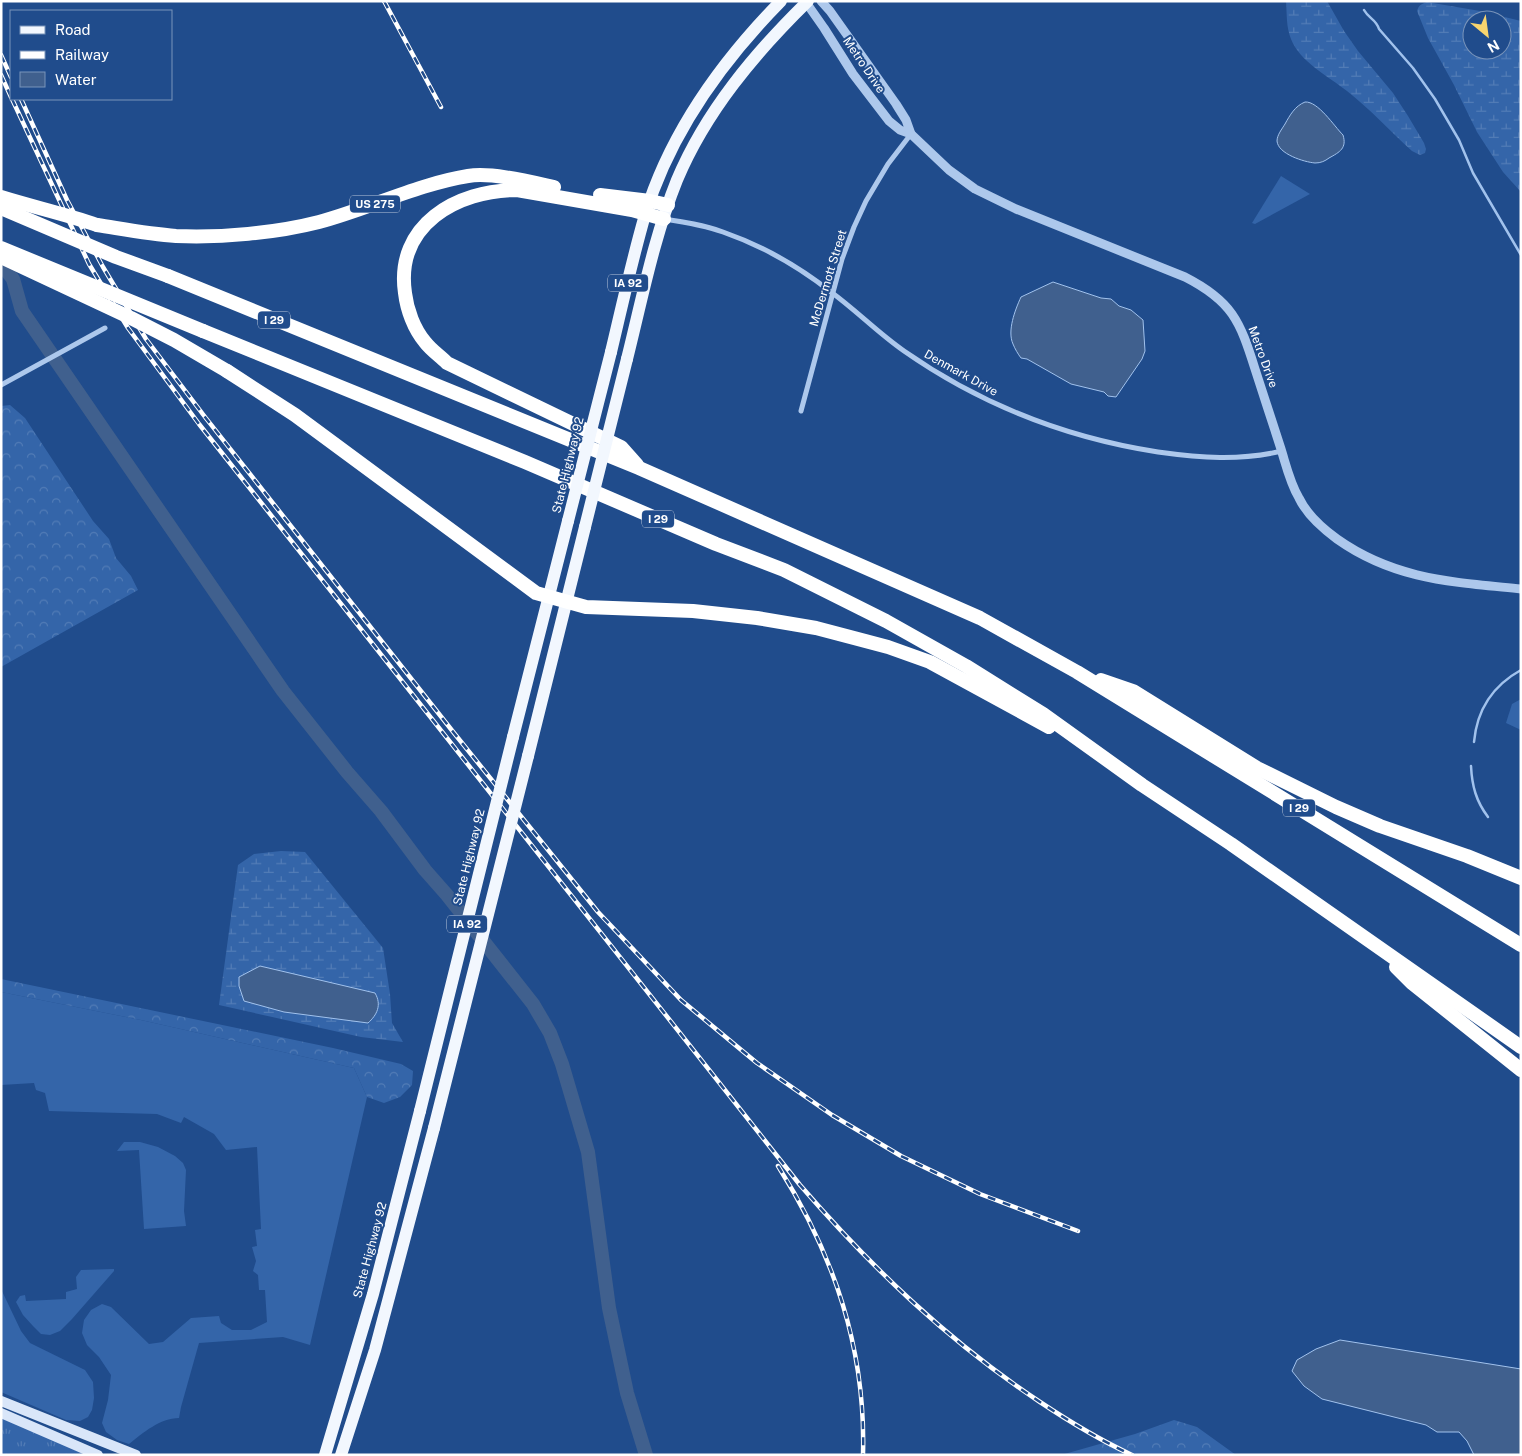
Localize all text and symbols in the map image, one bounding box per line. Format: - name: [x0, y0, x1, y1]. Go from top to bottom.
- legend: [10, 10, 172, 100]
- north arrow: [1462, 10, 1512, 60]
- text: Road: [55, 21, 91, 38]
- street label: Metro Drive: [840, 34, 888, 96]
- text: N: [1485, 37, 1502, 56]
- text: Railway: [55, 46, 109, 63]
- text: Water: [55, 71, 97, 88]
- road number: US 275: [350, 195, 400, 212]
- street label: McDermott Street: [807, 228, 849, 328]
- road number: IA 92: [608, 274, 648, 292]
- road number: I 29: [258, 312, 290, 328]
- street label: Metro Drive: [1245, 324, 1281, 390]
- street label: Denmark Drive: [922, 347, 1000, 399]
- street label: State Highway 92: [549, 415, 587, 515]
- road number: I 29: [642, 510, 674, 528]
- road number: I 29: [1283, 800, 1315, 816]
- street label: State Highway 92: [450, 807, 488, 907]
- road number: IA 92: [447, 916, 487, 932]
- street label: State Highway 92: [350, 1200, 390, 1300]

